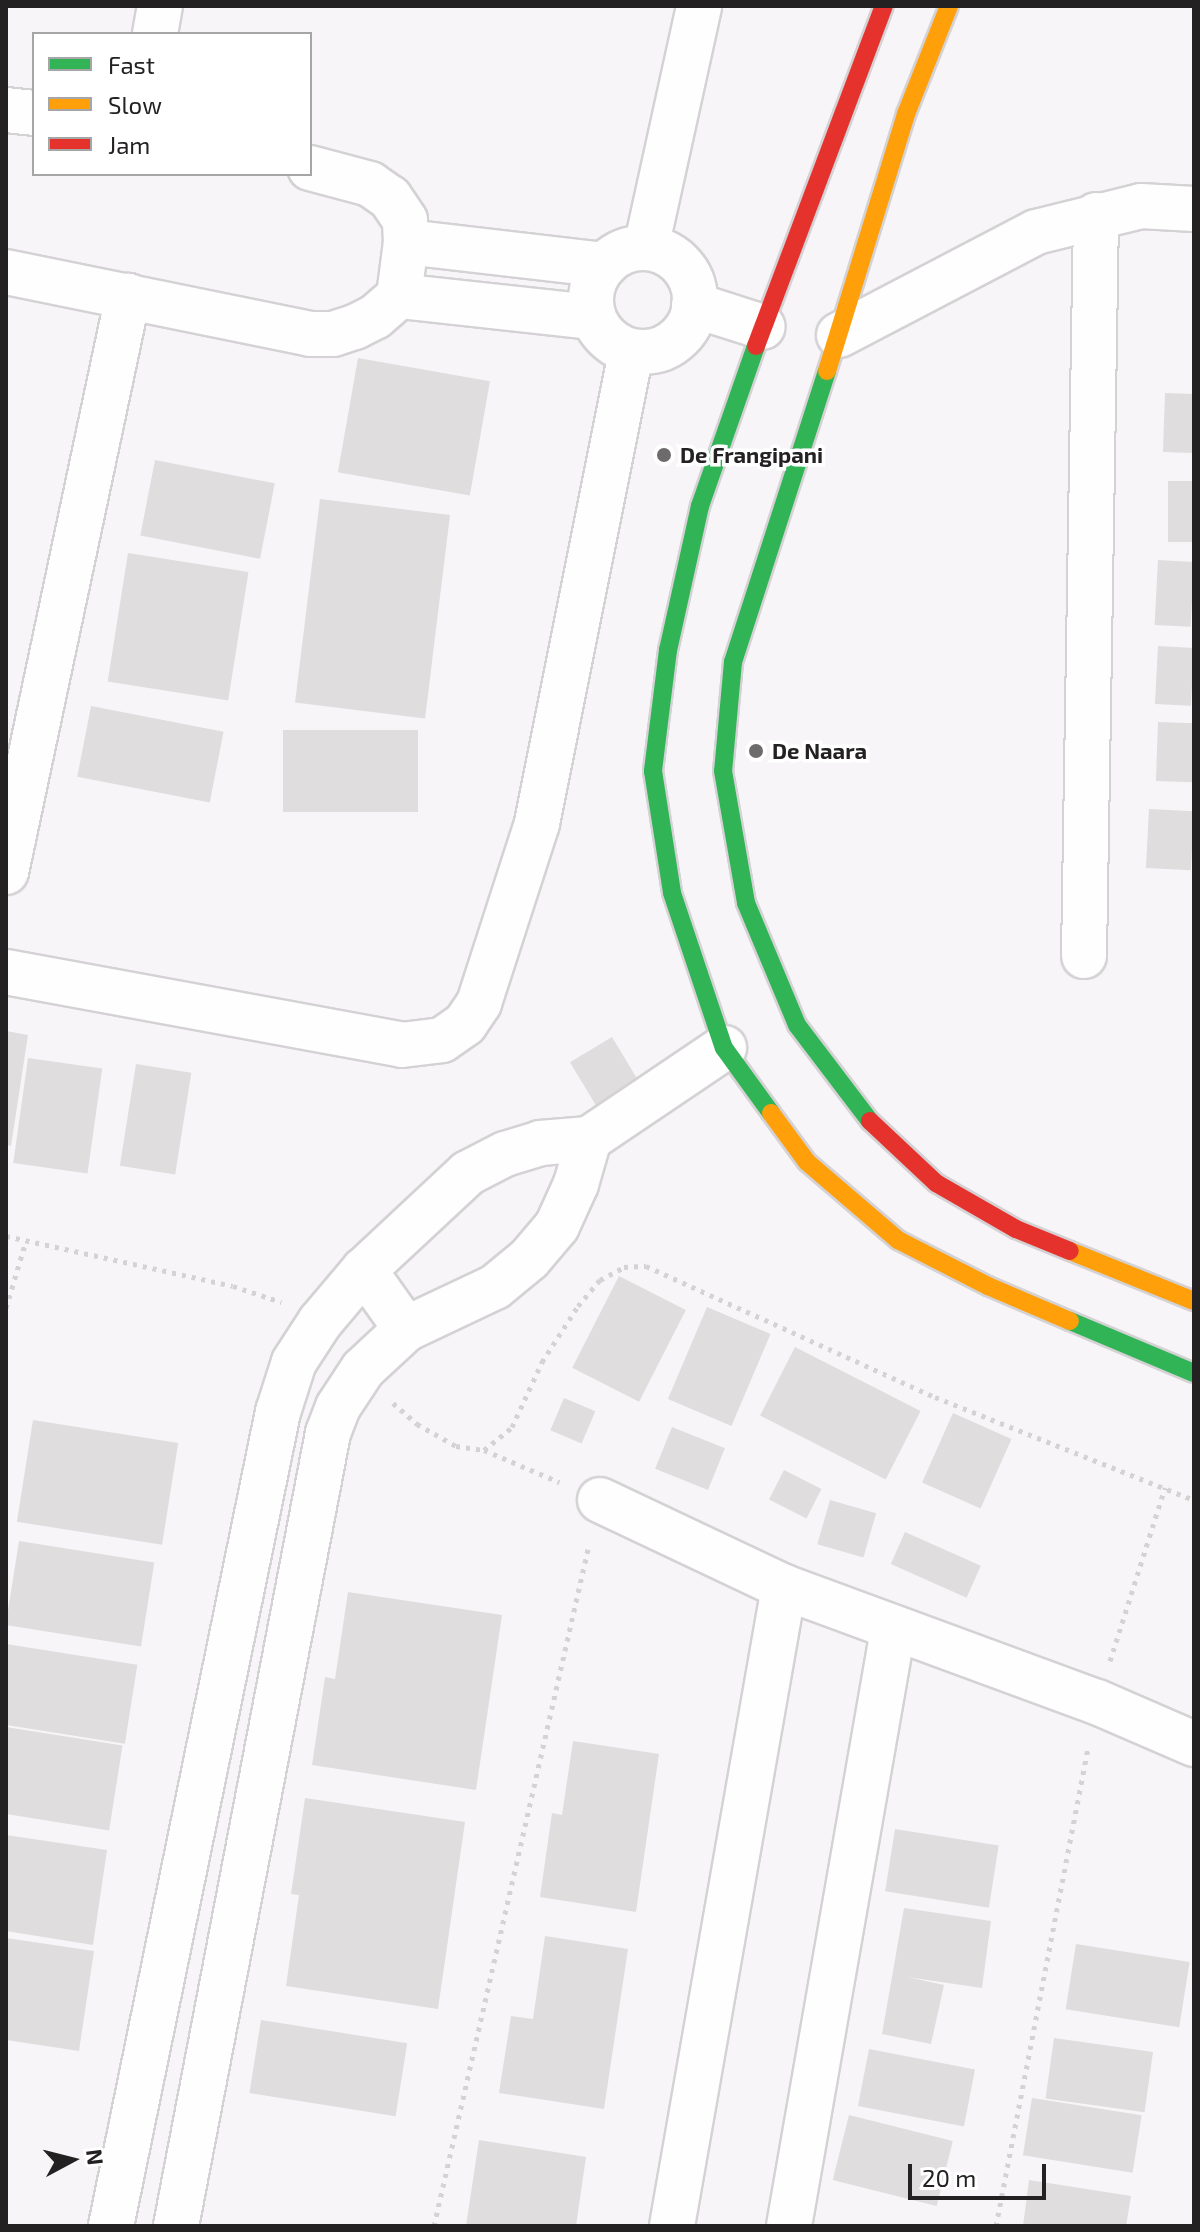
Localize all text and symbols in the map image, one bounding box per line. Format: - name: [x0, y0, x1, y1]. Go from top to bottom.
- legend: [32, 32, 312, 176]
- text: Fast: [108, 50, 155, 79]
- text: Slow: [108, 90, 162, 119]
- text: Jam: [108, 130, 150, 159]
- place label: De Frangipani: [680, 442, 823, 468]
- marker: De Frangipani: [655, 446, 673, 464]
- place label: De Naara: [772, 738, 867, 764]
- marker: De Naara: [747, 742, 765, 760]
- north arrow: [32, 2120, 112, 2200]
- text: N: [82, 2148, 110, 2167]
- scale bar: [912, 2148, 1050, 2198]
- text: 20 m: [922, 2163, 976, 2192]

